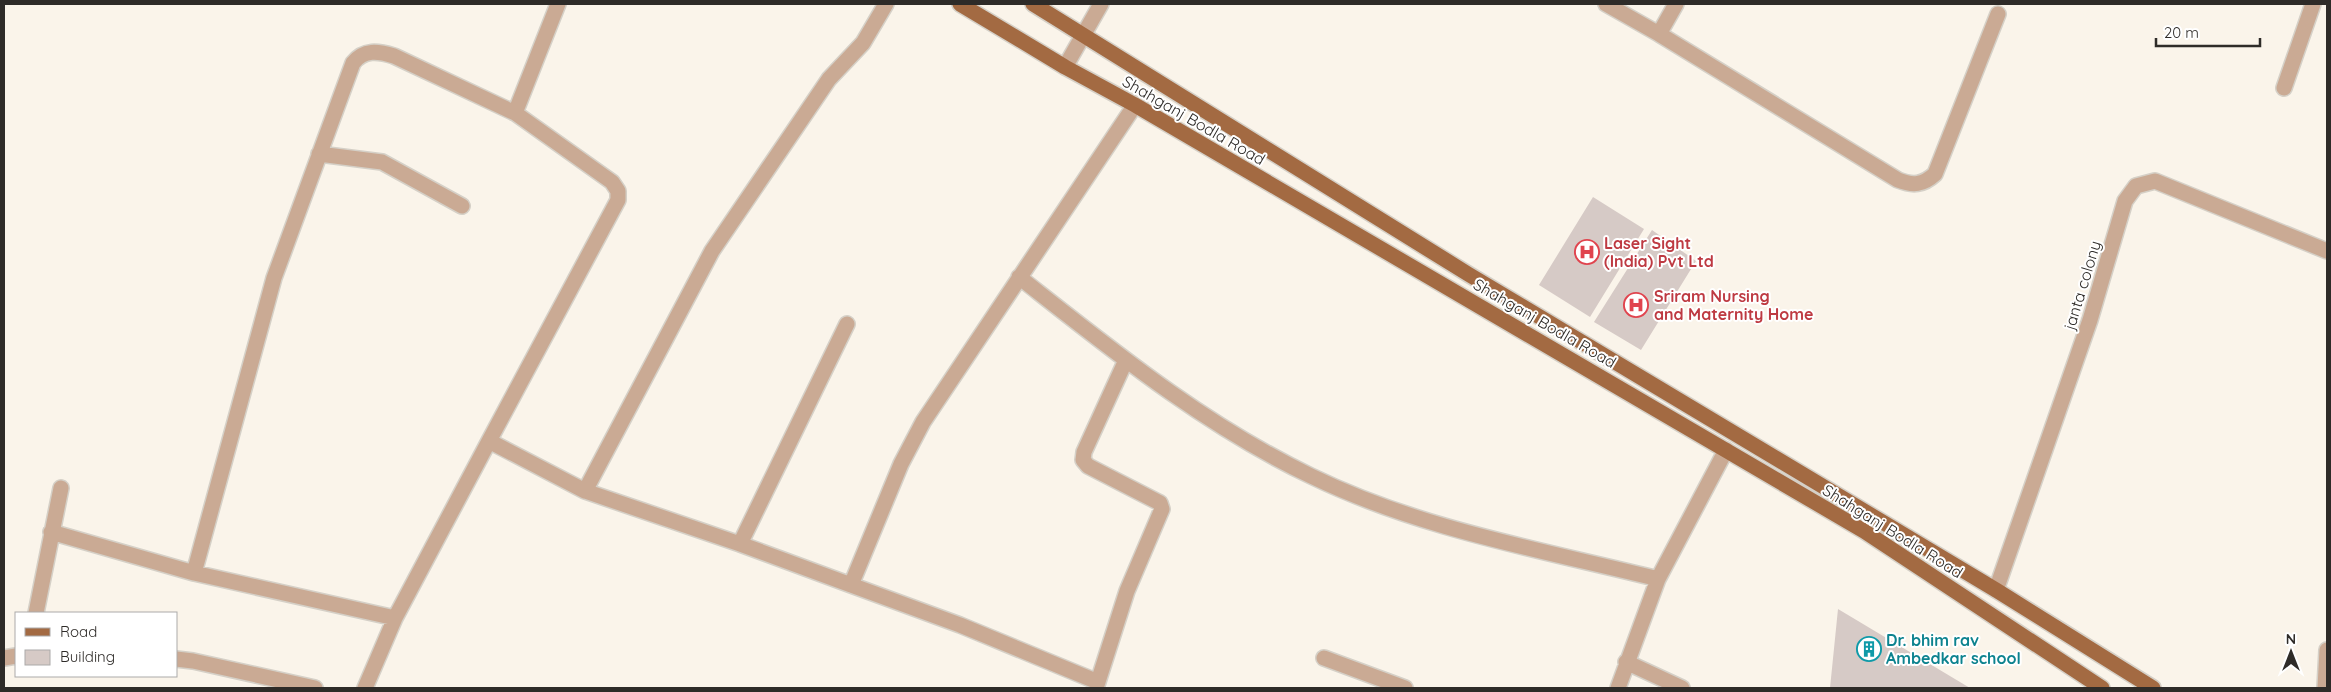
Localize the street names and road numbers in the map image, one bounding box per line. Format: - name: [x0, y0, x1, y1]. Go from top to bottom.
- street label: Shahganj Bodla Road: [1119, 71, 1269, 169]
- street label: janta colony: [2059, 238, 2105, 333]
- street label: Shahganj Bodla Road: [1470, 274, 1620, 372]
- street label: Shahganj Bodla Road: [1819, 480, 1967, 582]

